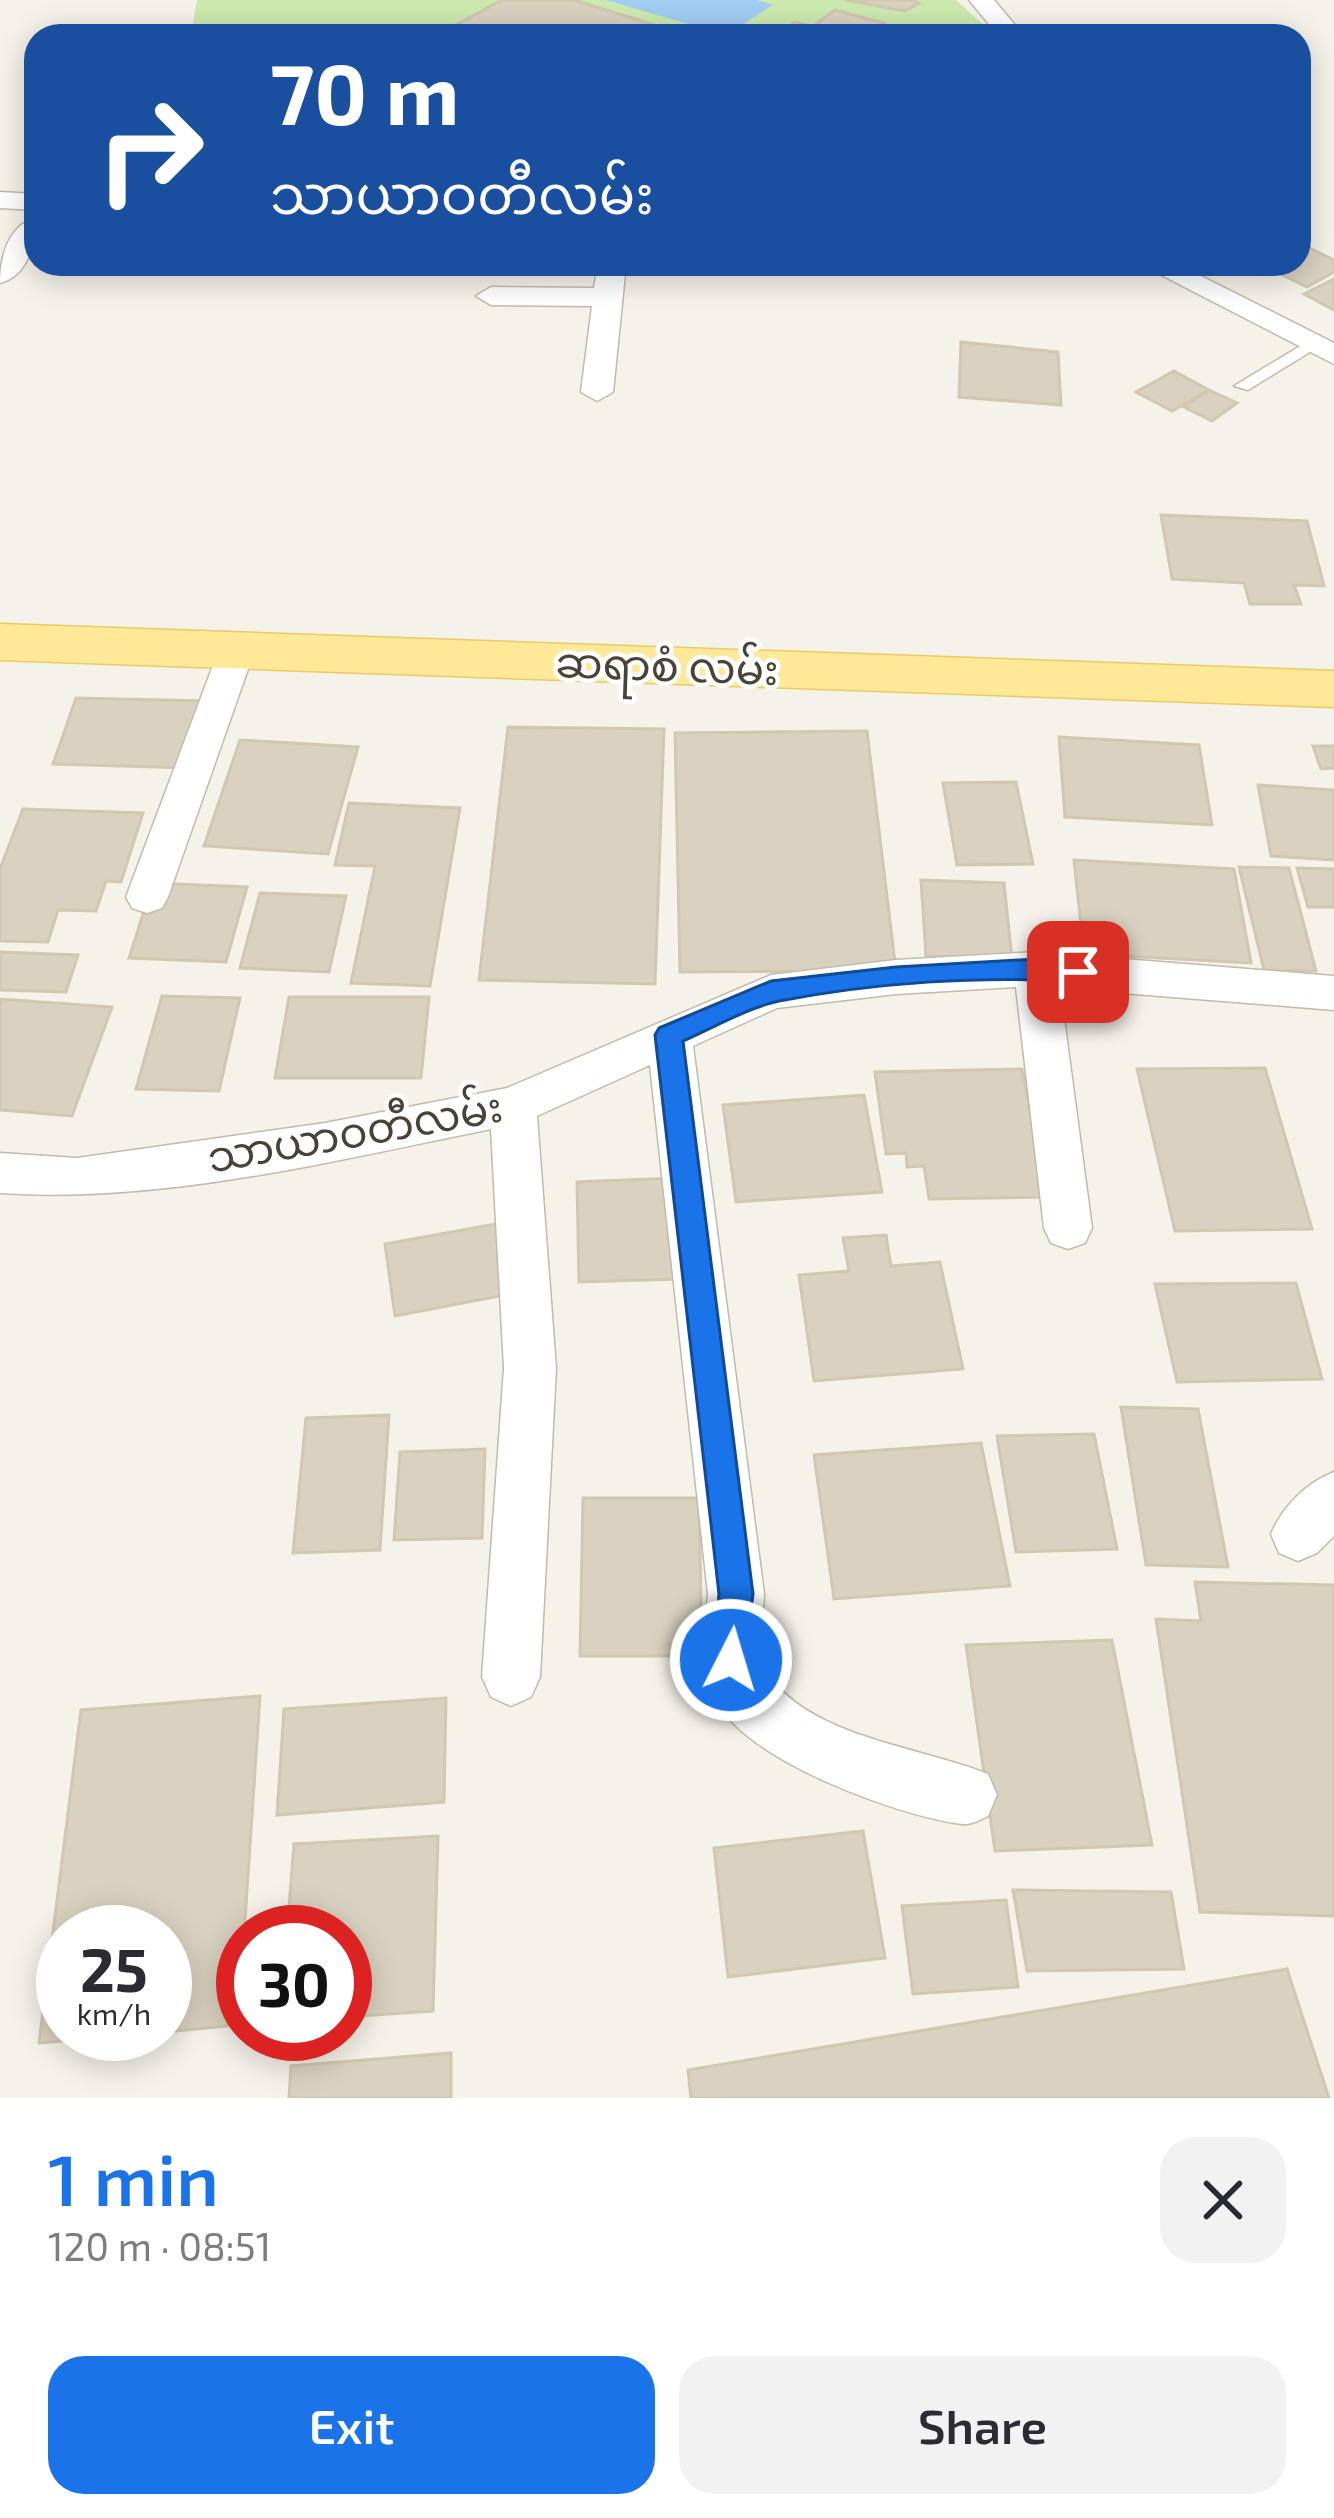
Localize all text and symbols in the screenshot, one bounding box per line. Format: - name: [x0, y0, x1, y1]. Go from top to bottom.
- text: 70 m: [270, 41, 460, 142]
- icon: right: [72, 72, 228, 228]
- text: သာယာဝတီလမ်း: [270, 160, 654, 225]
- street label: ဆရာစံ လမ်း: [554, 635, 780, 705]
- pin: [1027, 921, 1129, 1023]
- icon: arrive: [1045, 939, 1111, 1005]
- street label: သာယာဝတီလမ်း: [203, 1079, 506, 1181]
- position arrow: [668, 1597, 794, 1723]
- speed limit sign: 30: [216, 1905, 372, 2061]
- text: 25: [80, 1932, 148, 2004]
- text: km/h: [77, 1995, 151, 2031]
- text: 1 min: [48, 2134, 219, 2220]
- button: close: [1160, 2137, 1286, 2263]
- text: 120 m · 08:51: [48, 2222, 271, 2269]
- button: Exit: [48, 2356, 655, 2494]
- button: Share: [679, 2356, 1286, 2494]

